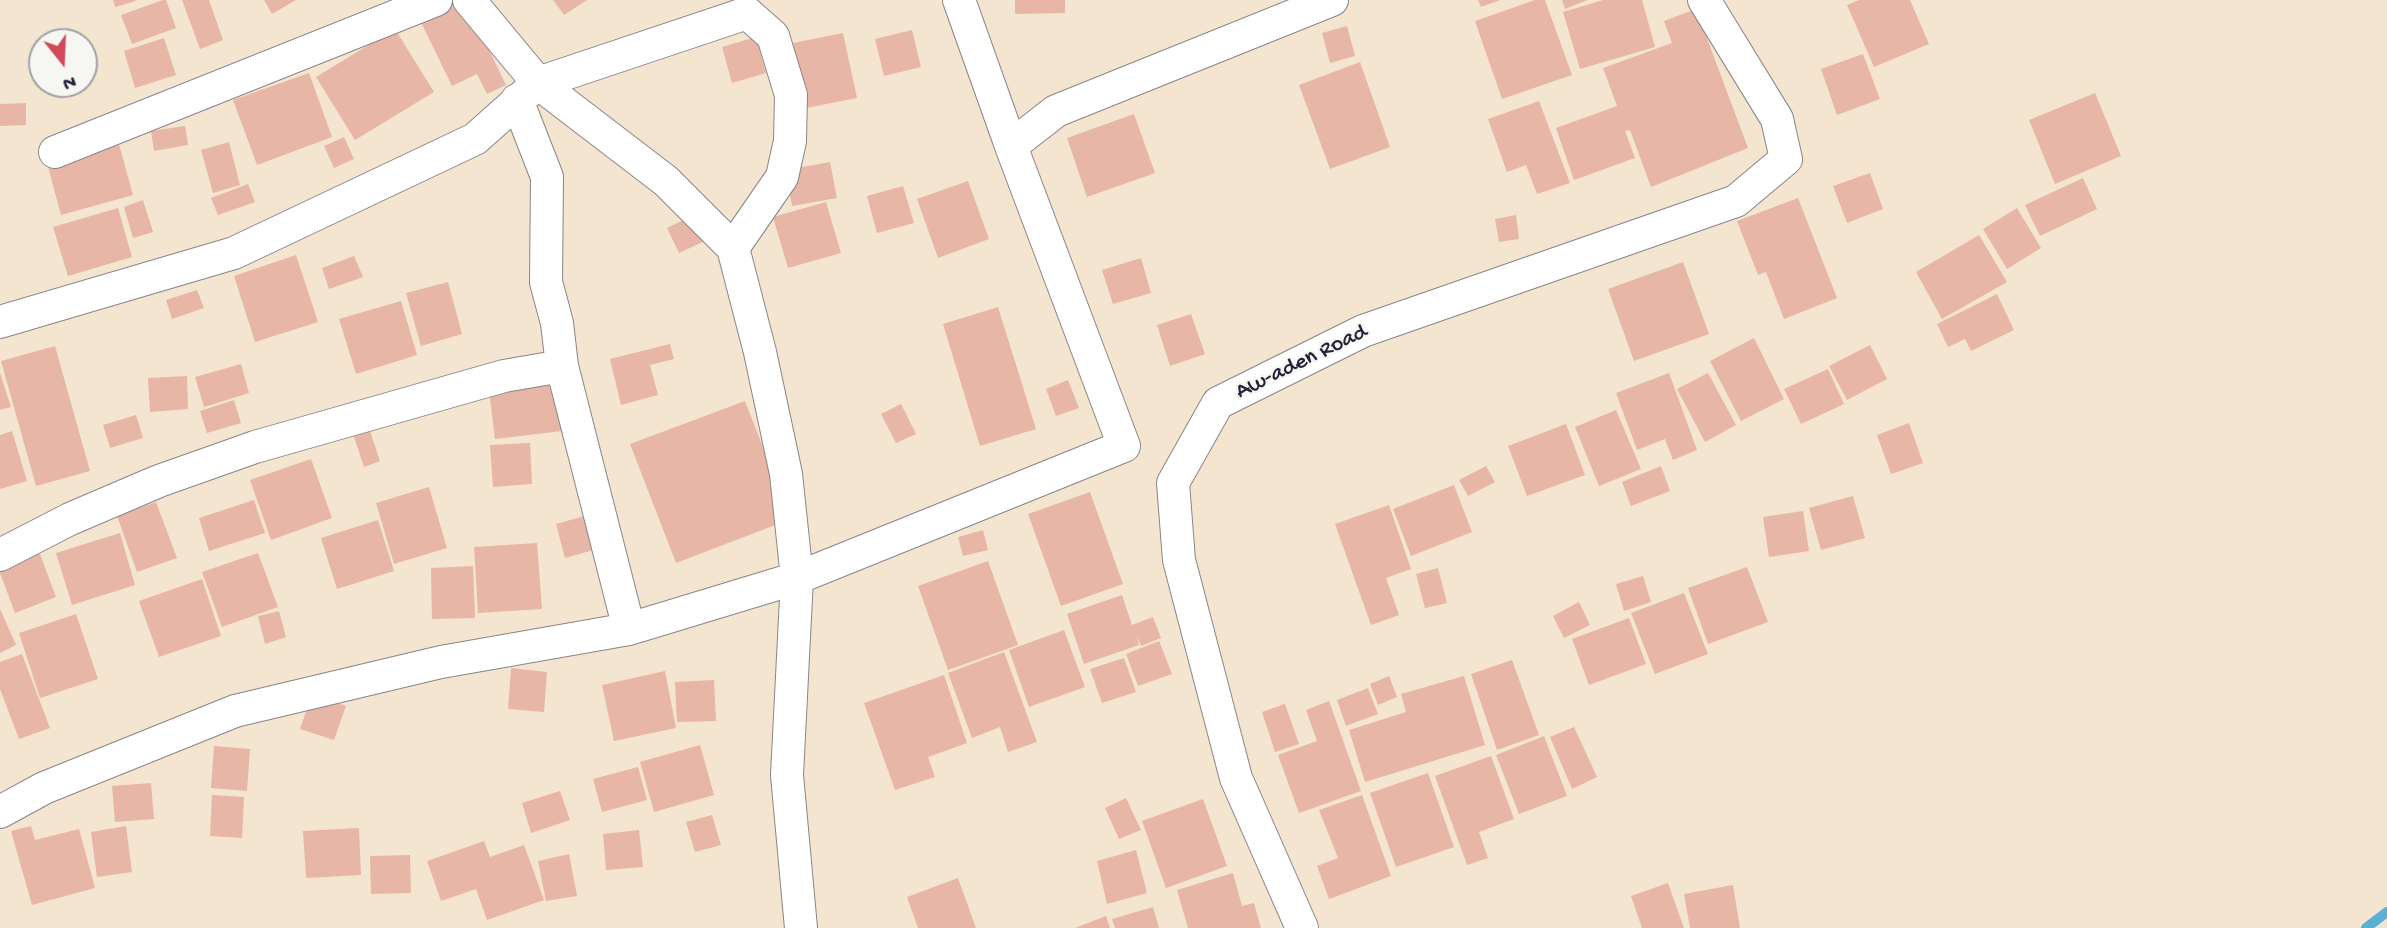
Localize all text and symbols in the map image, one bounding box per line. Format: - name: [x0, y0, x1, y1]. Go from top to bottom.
- north arrow: [28, 28, 98, 98]
- text: N: [60, 69, 78, 94]
- street label: Aw-aden Road: [1232, 319, 1372, 407]

